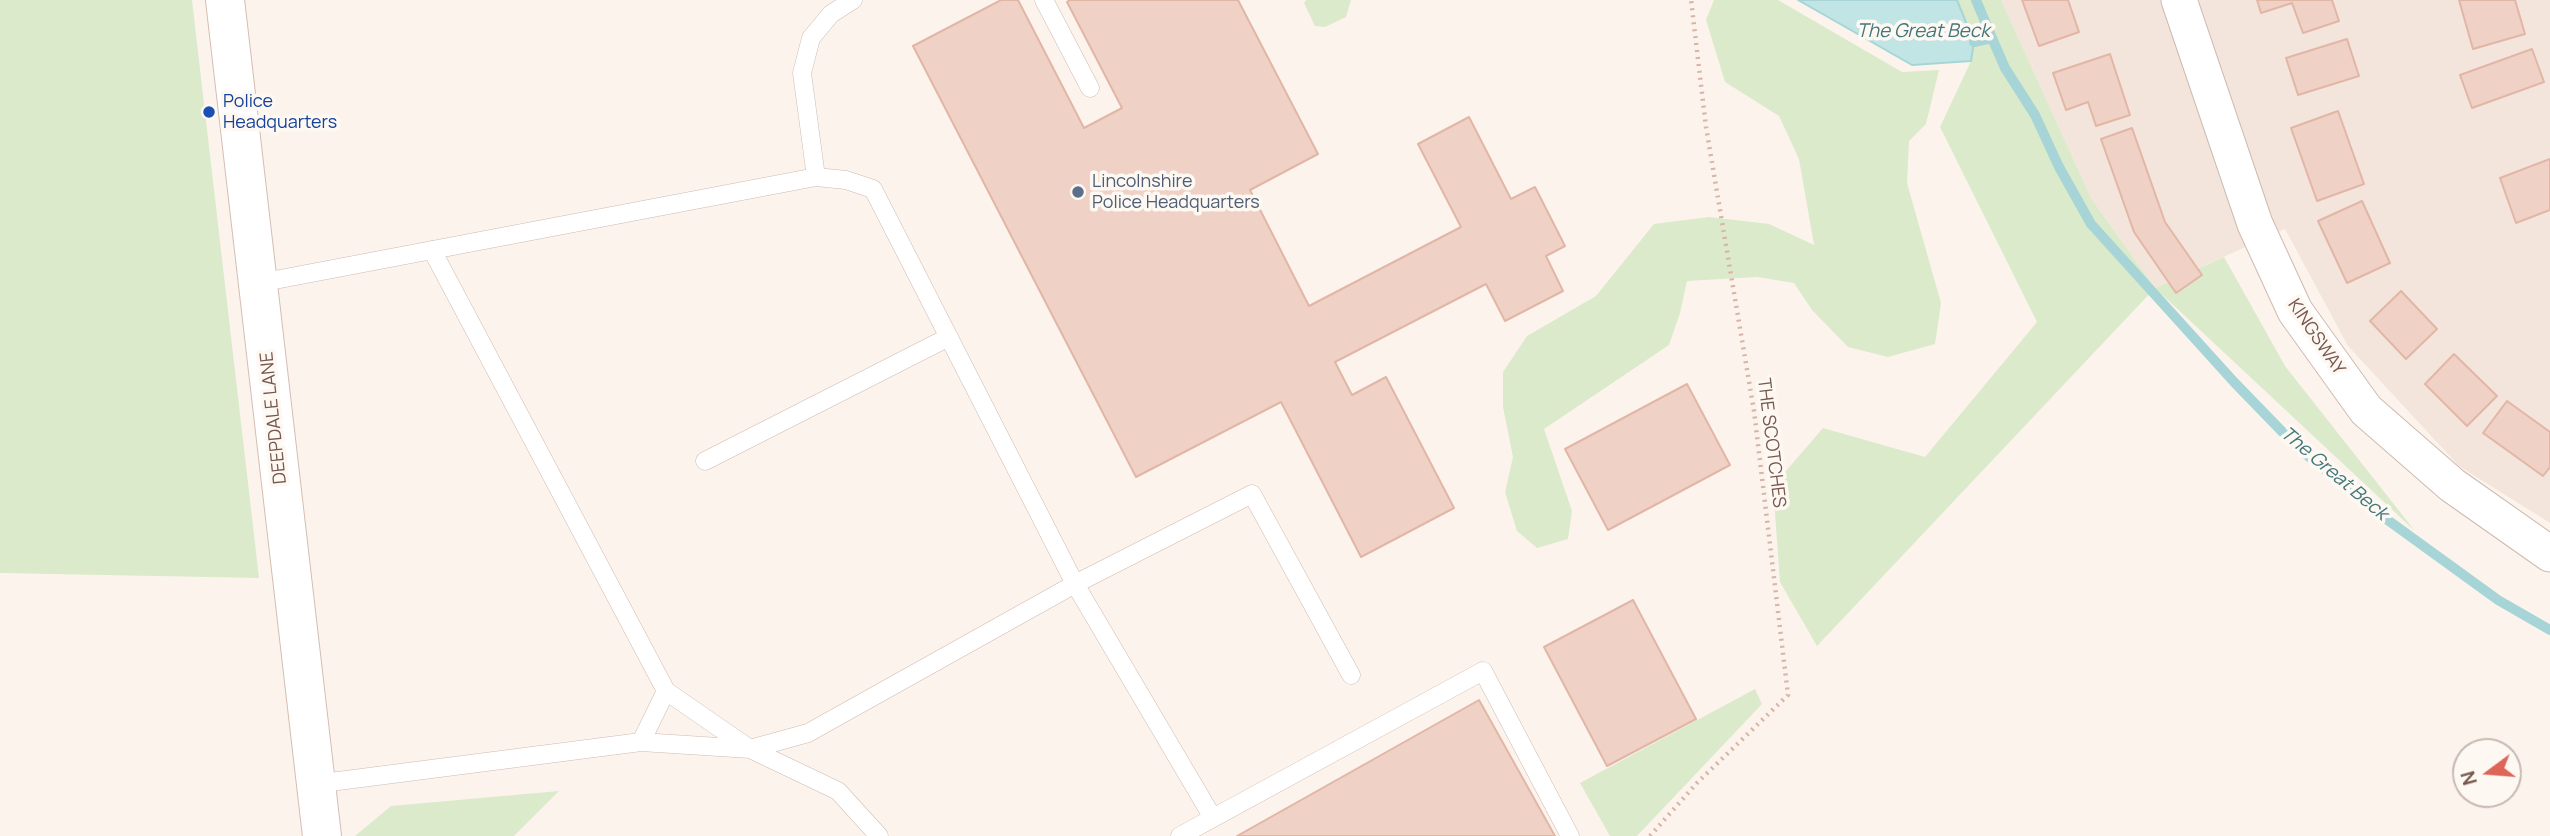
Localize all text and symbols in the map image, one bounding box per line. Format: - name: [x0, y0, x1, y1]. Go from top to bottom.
- water label: The Great Beck: [1856, 21, 1990, 43]
- place label: Police Headquarters: [223, 91, 337, 134]
- marker: Police Headquarters: [201, 104, 217, 120]
- place label: Lincolnshire Police Headquarters: [1092, 171, 1260, 214]
- marker: Lincolnshire Police Headquarters: [1070, 184, 1086, 200]
- street label: KINGSWAY: [2283, 295, 2349, 379]
- street label: DEEPDALE LANE: [256, 351, 292, 485]
- street label: THE SCOTCHES: [1752, 377, 1790, 509]
- water label: The Great Beck: [2276, 422, 2392, 526]
- north arrow: [2452, 738, 2522, 808]
- text: N: [2454, 768, 2483, 788]

